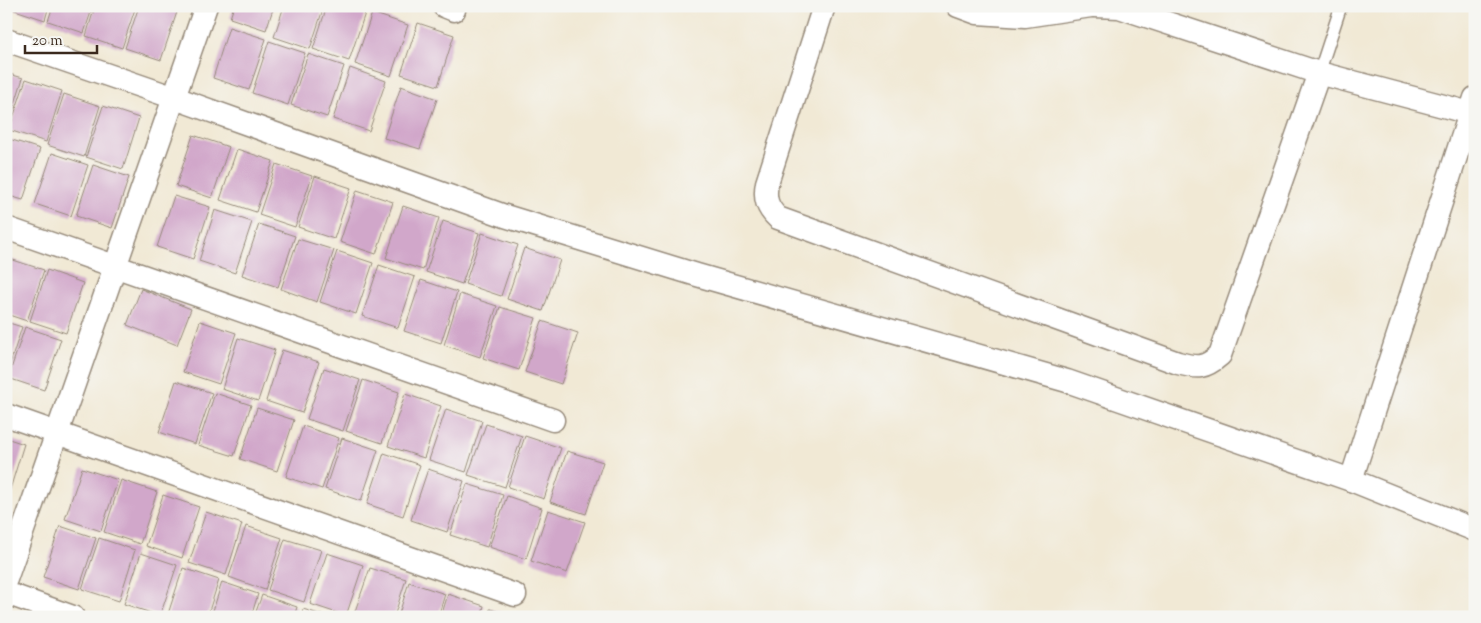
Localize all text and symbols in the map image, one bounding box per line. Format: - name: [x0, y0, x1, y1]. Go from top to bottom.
- scale bar: [25, 22, 98, 54]
- text: 20 m: [32, 31, 63, 52]

